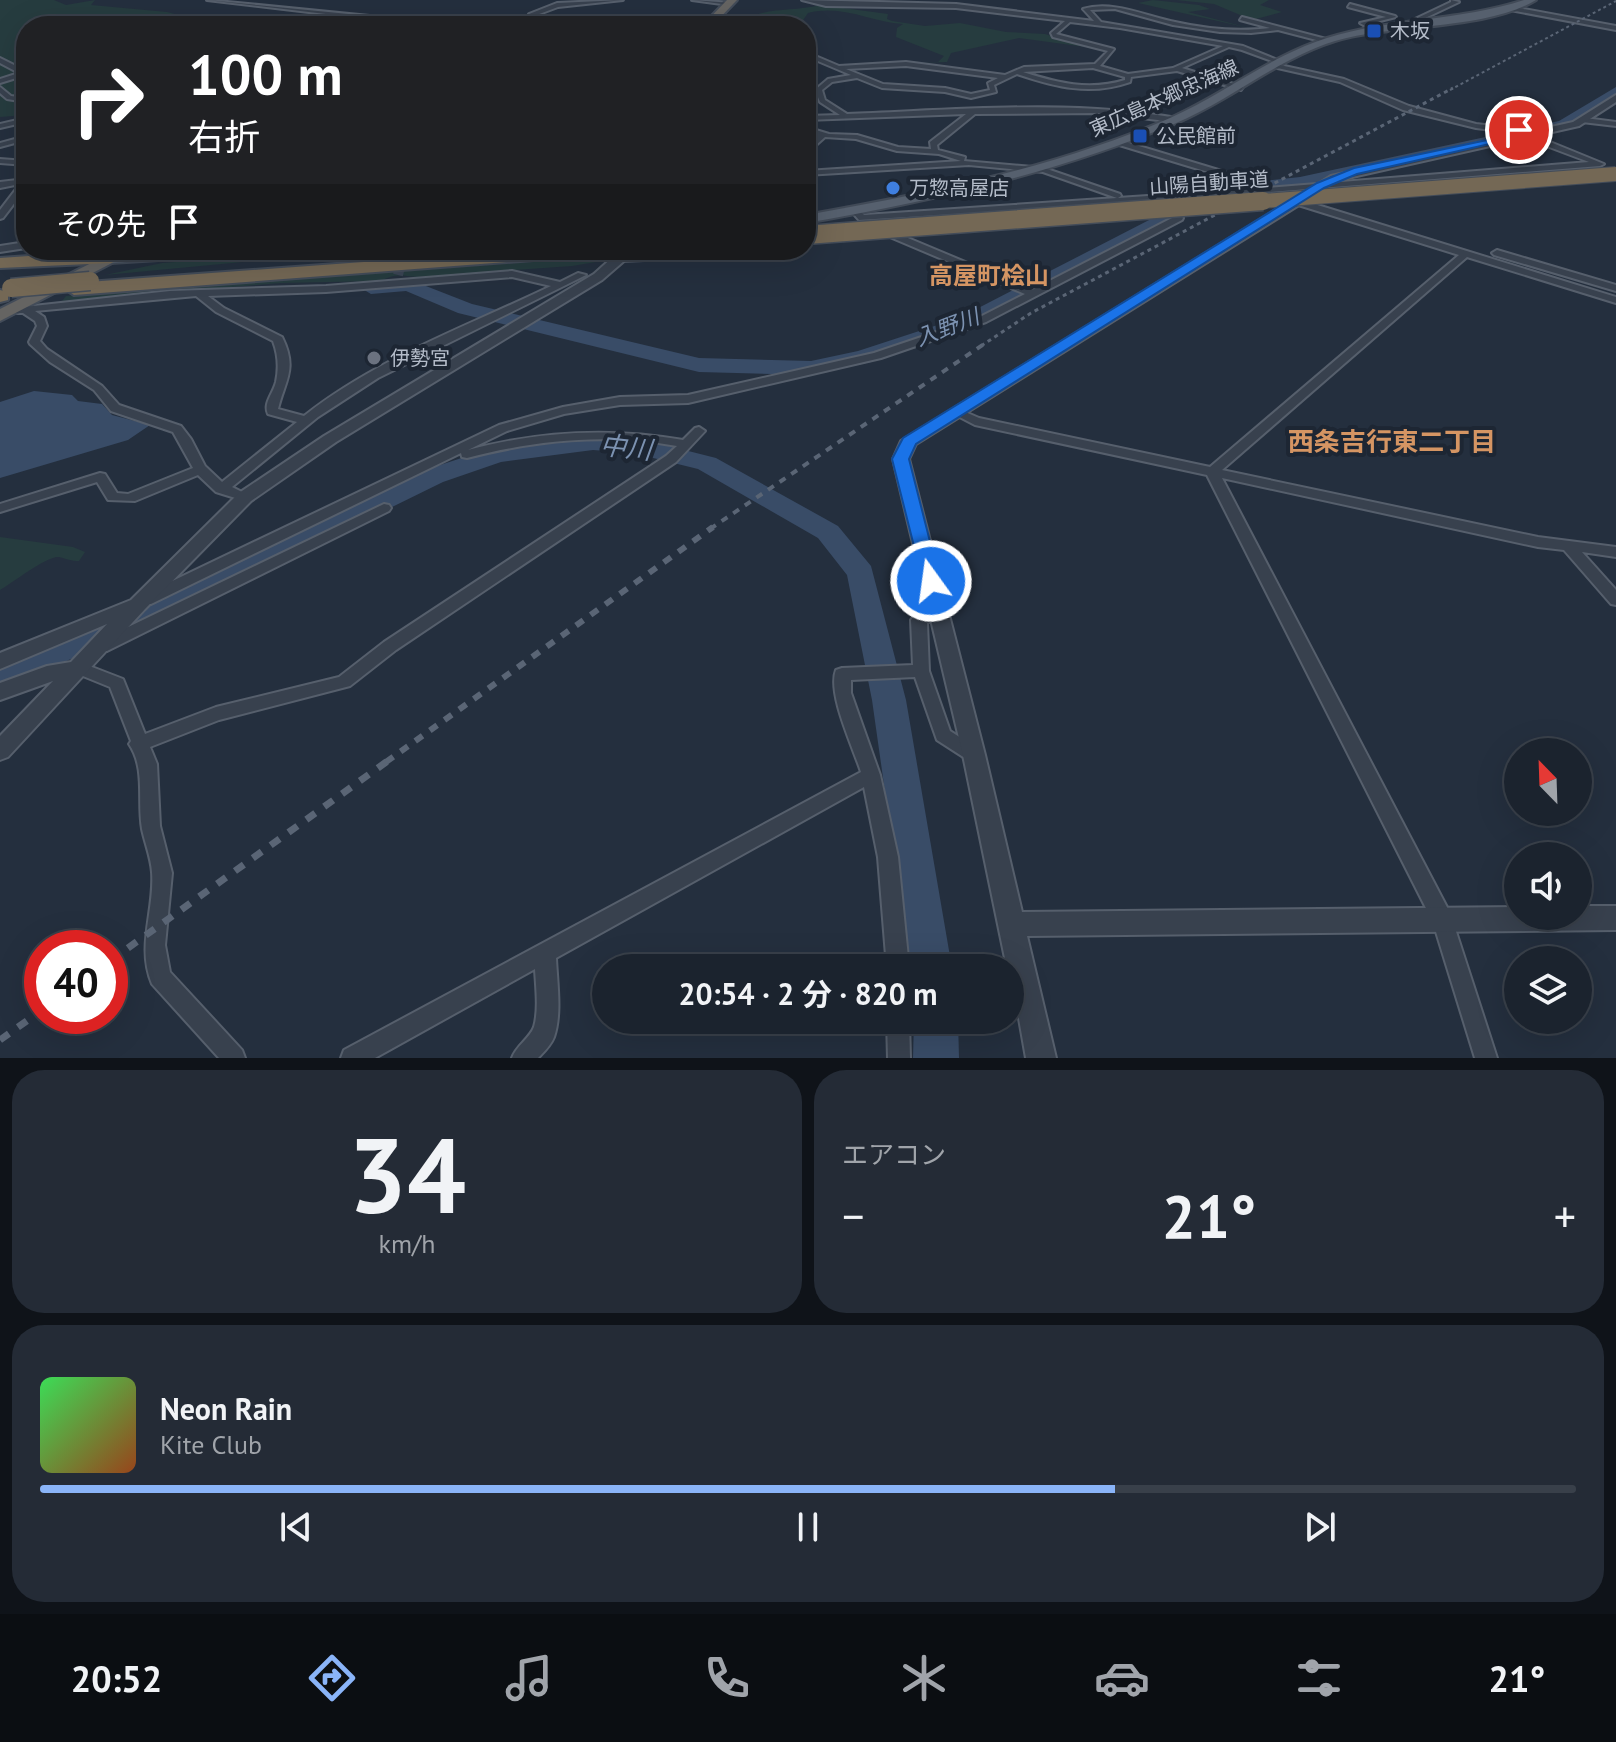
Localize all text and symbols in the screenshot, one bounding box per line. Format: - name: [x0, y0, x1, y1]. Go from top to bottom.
- place label: 木坂: [1390, 18, 1430, 44]
- marker: 木坂: [1365, 22, 1383, 40]
- text: 100 m: [188, 38, 343, 110]
- icon: right: [56, 48, 160, 152]
- street label: 東広島本郷忠海線: [1086, 54, 1242, 142]
- pin: [1485, 96, 1553, 164]
- icon: arrive: [1497, 108, 1541, 152]
- text: 右折: [188, 113, 260, 160]
- place label: 公民館前: [1156, 123, 1236, 149]
- marker: 公民館前: [1131, 127, 1149, 145]
- street label: 山陽自動車道: [1148, 166, 1270, 200]
- place label: 万惣高屋店: [909, 175, 1009, 201]
- marker: 万惣高屋店: [884, 179, 902, 197]
- icon: arrive: [162, 200, 206, 244]
- text: その先: [56, 204, 146, 243]
- district label: 高屋町桧山: [929, 260, 1049, 291]
- water label: 入野川: [911, 301, 985, 352]
- place label: 伊勢宮: [390, 345, 450, 371]
- marker: 伊勢宮: [365, 349, 383, 367]
- district label: 西条吉行東二丁目: [1288, 425, 1496, 458]
- water label: 中川: [598, 428, 657, 466]
- position arrow: [889, 539, 973, 623]
- north arrow: [1504, 738, 1592, 826]
- map controls: [1504, 738, 1592, 1034]
- button: sound: [1504, 842, 1592, 930]
- speed limit sign: 40: [24, 930, 128, 1034]
- button: layers: [1504, 946, 1592, 1034]
- text: 20:54 · 2 分 · 820 m: [678, 974, 938, 1013]
- text: 34: [348, 1107, 466, 1242]
- text: エアコン: [842, 1138, 946, 1171]
- text: 21°: [1162, 1177, 1256, 1255]
- text: −: [842, 1187, 864, 1244]
- text: +: [1554, 1187, 1576, 1244]
- text: km/h: [379, 1227, 436, 1260]
- text: Neon Rain: [160, 1389, 292, 1428]
- text: Kite Club: [160, 1428, 262, 1461]
- icon: previous: [274, 1505, 318, 1549]
- icon: pause: [786, 1505, 830, 1549]
- icon: next: [1298, 1505, 1342, 1549]
- icon: directions: [304, 1650, 360, 1706]
- icon: music: [501, 1650, 557, 1706]
- icon: phone: [699, 1650, 755, 1706]
- icon: climate: [896, 1650, 952, 1706]
- icon: car: [1094, 1650, 1150, 1706]
- icon: filters: [1291, 1650, 1347, 1706]
- text: 20:52: [71, 1655, 162, 1702]
- text: 21°: [1489, 1655, 1545, 1702]

